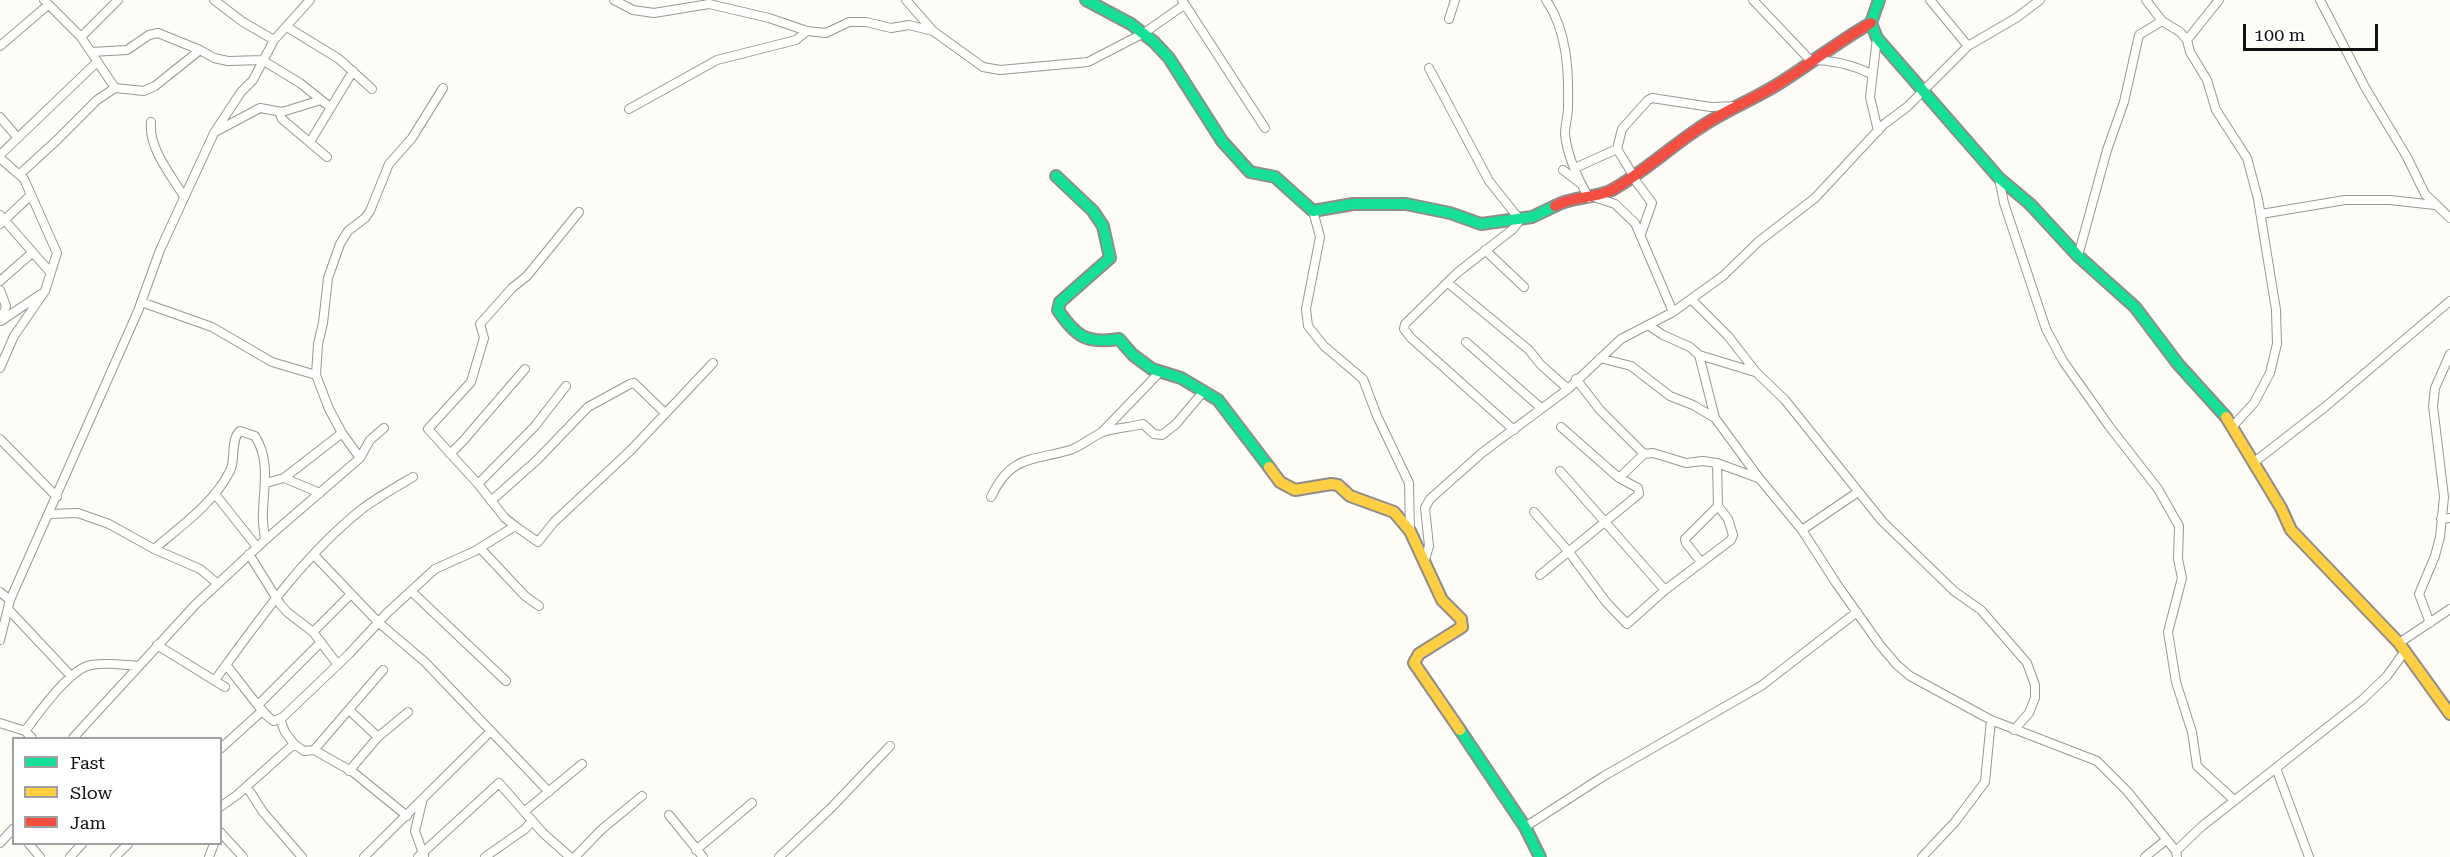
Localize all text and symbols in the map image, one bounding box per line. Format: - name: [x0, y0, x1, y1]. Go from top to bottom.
- scale bar: [2246, 12, 2381, 50]
- text: 100 m: [2254, 24, 2305, 45]
- legend: [12, 737, 222, 845]
- text: Fast: [70, 752, 105, 773]
- text: Slow: [70, 782, 112, 803]
- text: Jam: [70, 812, 106, 833]

